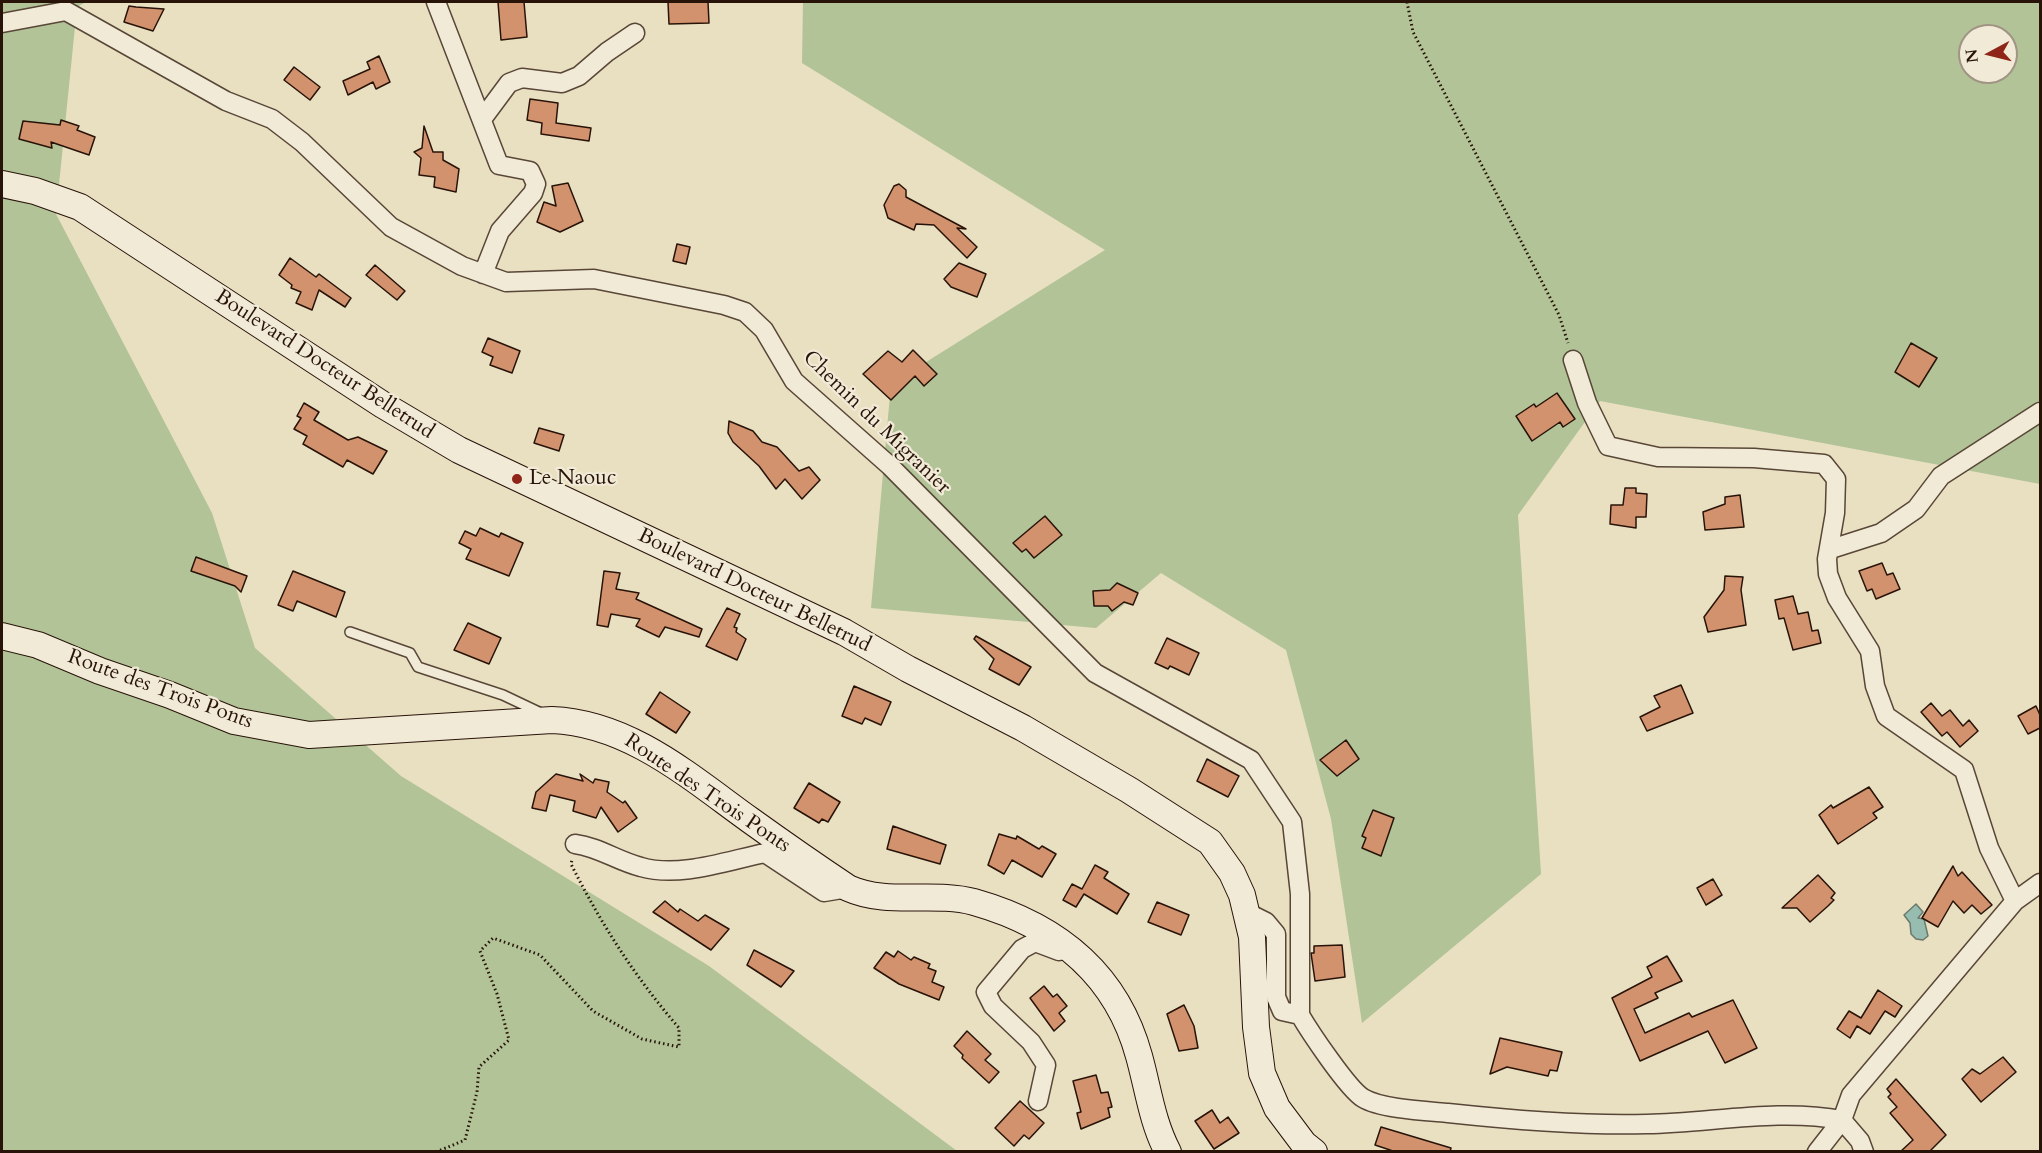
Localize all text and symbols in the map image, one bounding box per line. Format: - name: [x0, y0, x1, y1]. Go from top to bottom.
- north arrow: [1958, 24, 2018, 84]
- text: N: [1960, 48, 1984, 64]
- street label: Boulevard Docteur Belletrud: [210, 285, 438, 445]
- street label: Chemin du Migranier: [797, 346, 955, 500]
- place label: Le Naouc: [529, 466, 616, 492]
- marker: Le Naouc: [510, 472, 524, 486]
- street label: Boulevard Docteur Belletrud: [633, 524, 875, 658]
- street label: Route des Trois Ponts: [64, 645, 256, 735]
- street label: Route des Trois Ponts: [619, 729, 795, 859]

